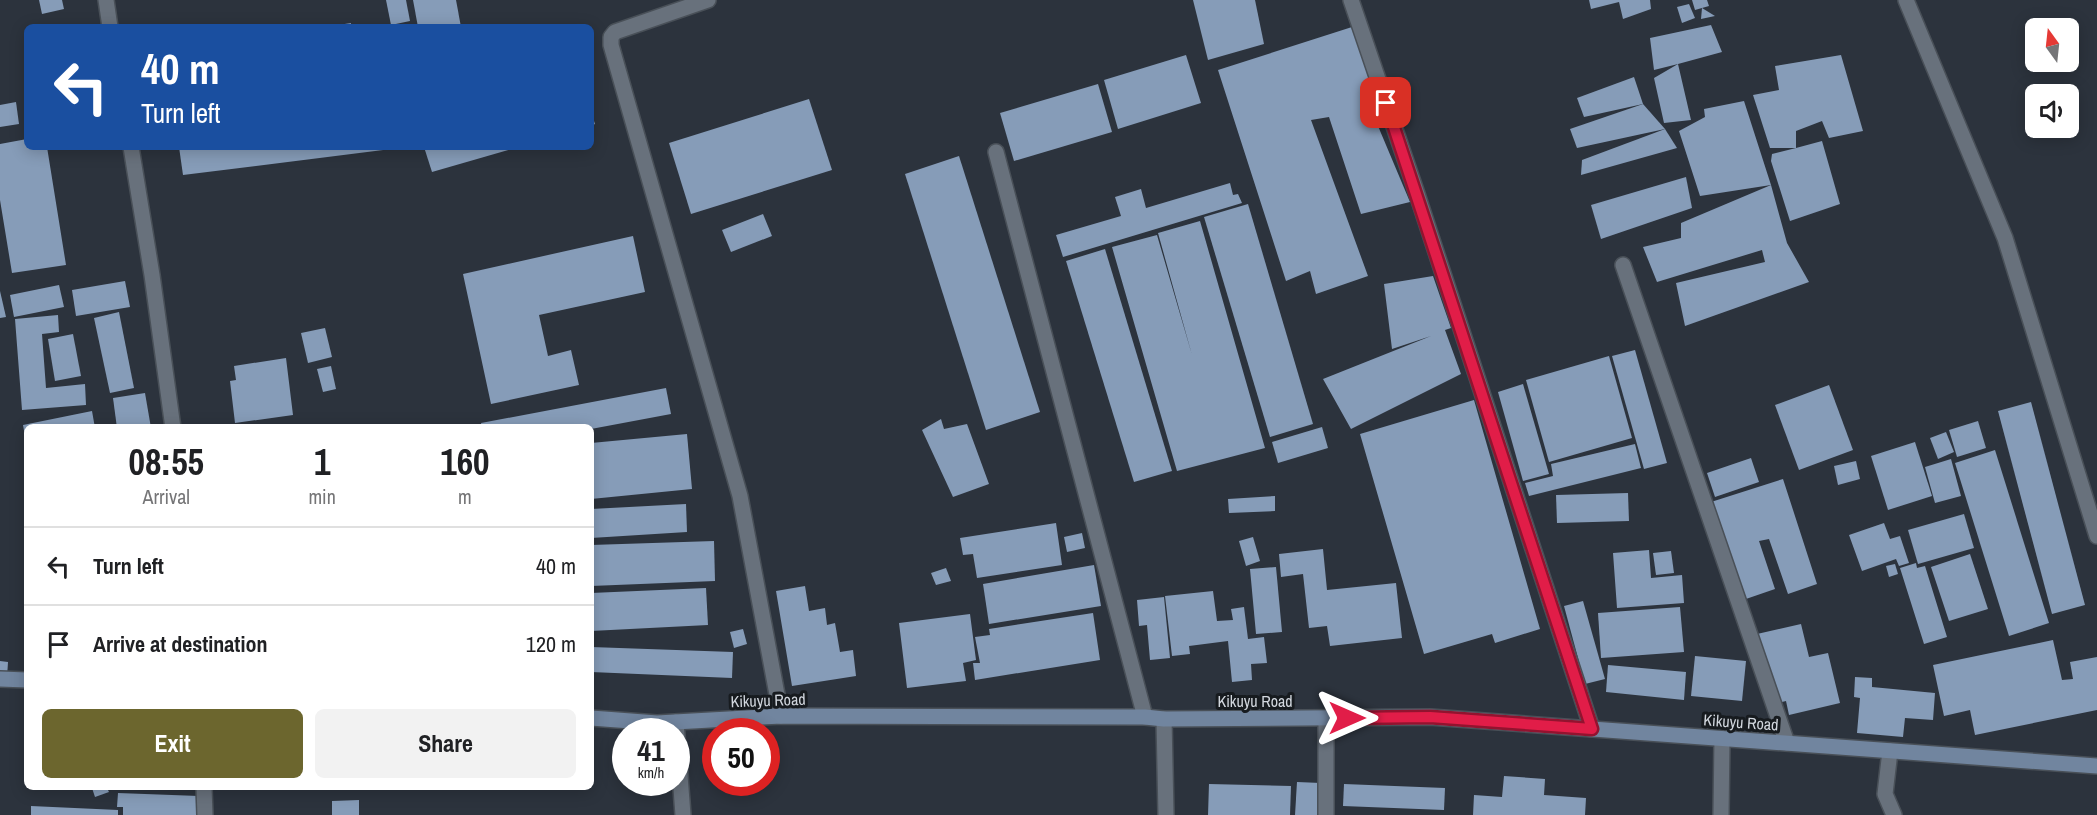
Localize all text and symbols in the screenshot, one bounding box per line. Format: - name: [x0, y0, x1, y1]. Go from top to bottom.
- north arrow: [2025, 18, 2079, 72]
- map controls: [2025, 18, 2079, 138]
- text: 40 m: [141, 41, 220, 97]
- icon: left: [42, 48, 120, 126]
- pin: [1360, 77, 1411, 128]
- button: sound: [2025, 84, 2079, 138]
- icon: arrive: [1369, 86, 1402, 119]
- text: Turn left: [141, 95, 220, 131]
- text: 08:55: [128, 438, 204, 486]
- text: 1: [314, 438, 330, 486]
- text: 160: [440, 438, 490, 486]
- text: Arrival: [143, 483, 190, 510]
- text: min: [308, 483, 336, 510]
- text: m: [458, 483, 472, 510]
- icon: left: [42, 550, 75, 583]
- text: Turn left: [93, 551, 164, 581]
- text: 40 m: [536, 551, 576, 581]
- icon: arrive: [42, 628, 75, 661]
- text: Arrive at destination: [93, 629, 267, 659]
- text: 120 m: [526, 629, 576, 659]
- position arrow: [1315, 686, 1379, 750]
- street label: Kikuyu Road: [730, 688, 806, 712]
- street label: Kikuyu Road: [1217, 690, 1293, 712]
- street label: Kikuyu Road: [1703, 708, 1779, 736]
- button: Exit: [42, 709, 303, 778]
- button: Share: [315, 709, 576, 778]
- speed limit sign: 50: [702, 718, 780, 796]
- text: 41: [637, 730, 665, 770]
- text: km/h: [638, 762, 664, 783]

